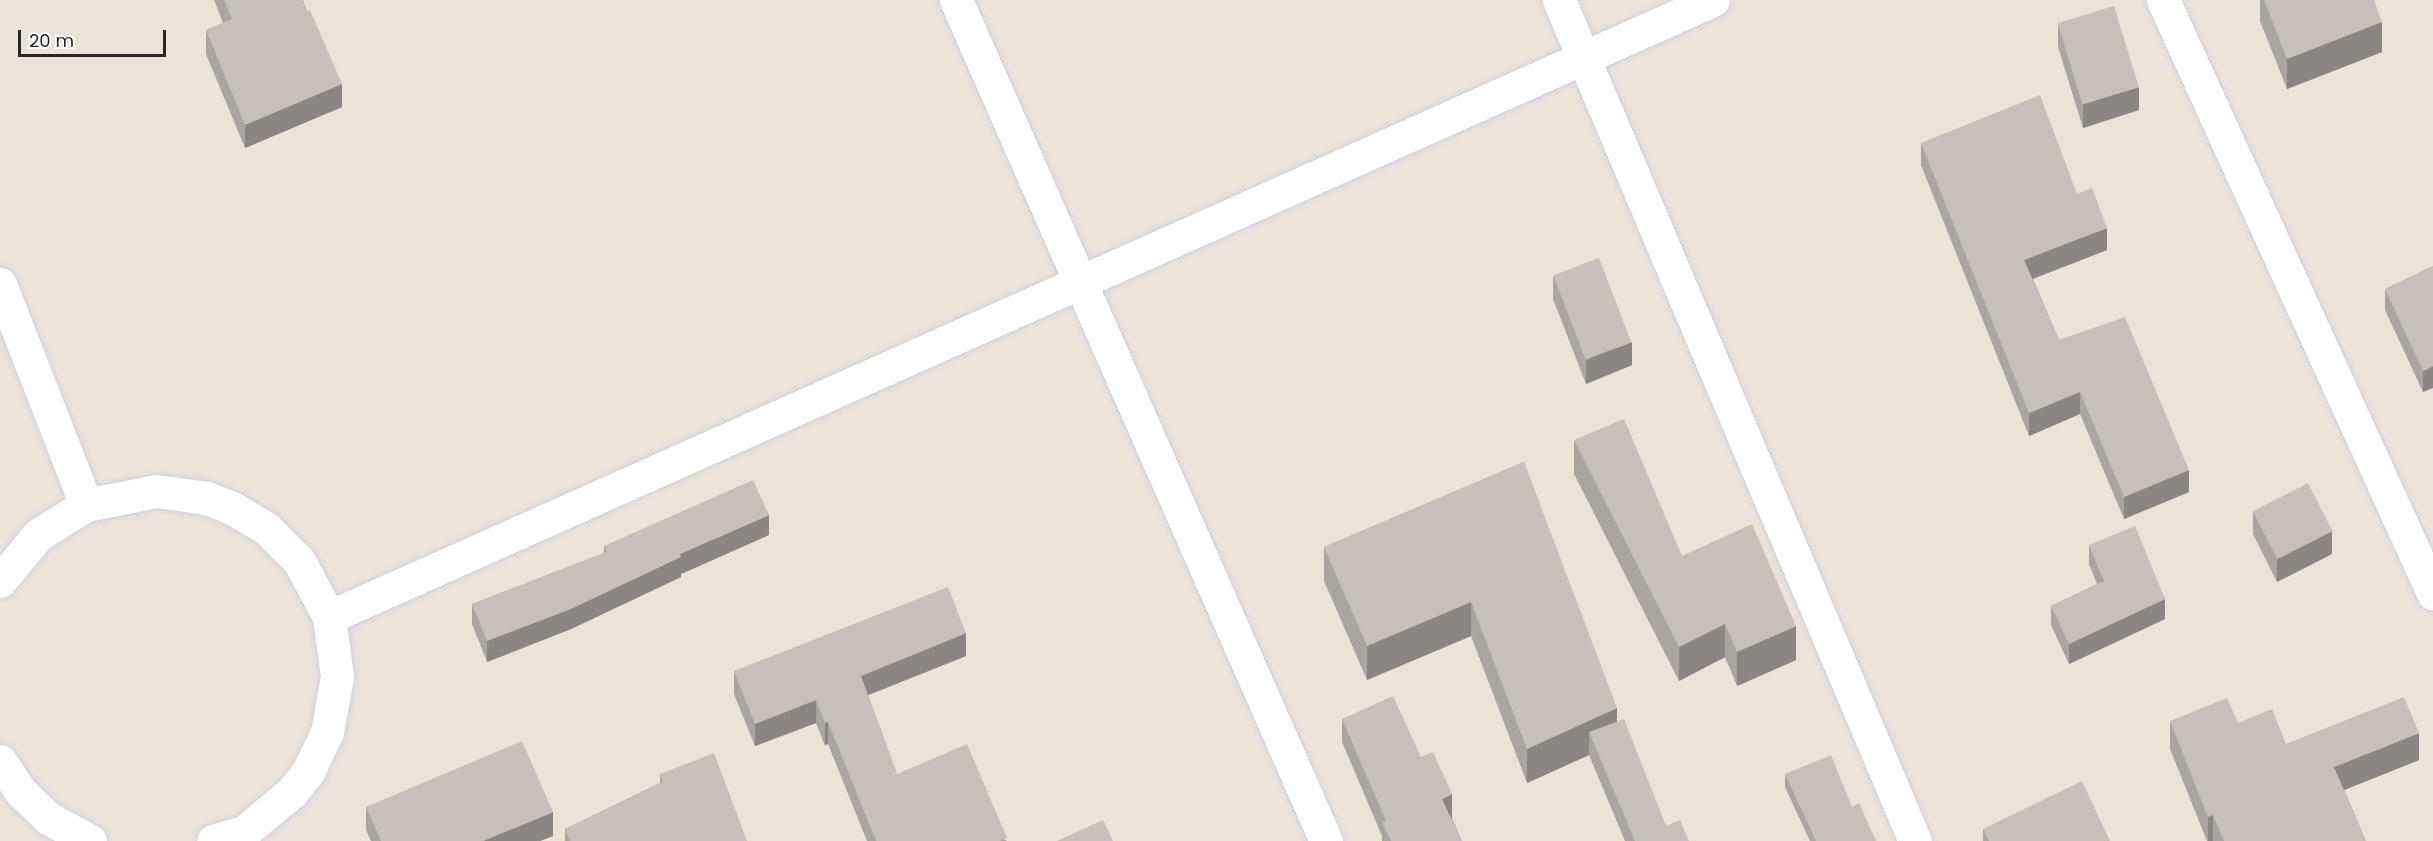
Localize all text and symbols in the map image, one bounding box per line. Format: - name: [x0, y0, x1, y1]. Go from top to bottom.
- scale bar: [21, 18, 170, 56]
- text: 20 m: [29, 28, 74, 53]

